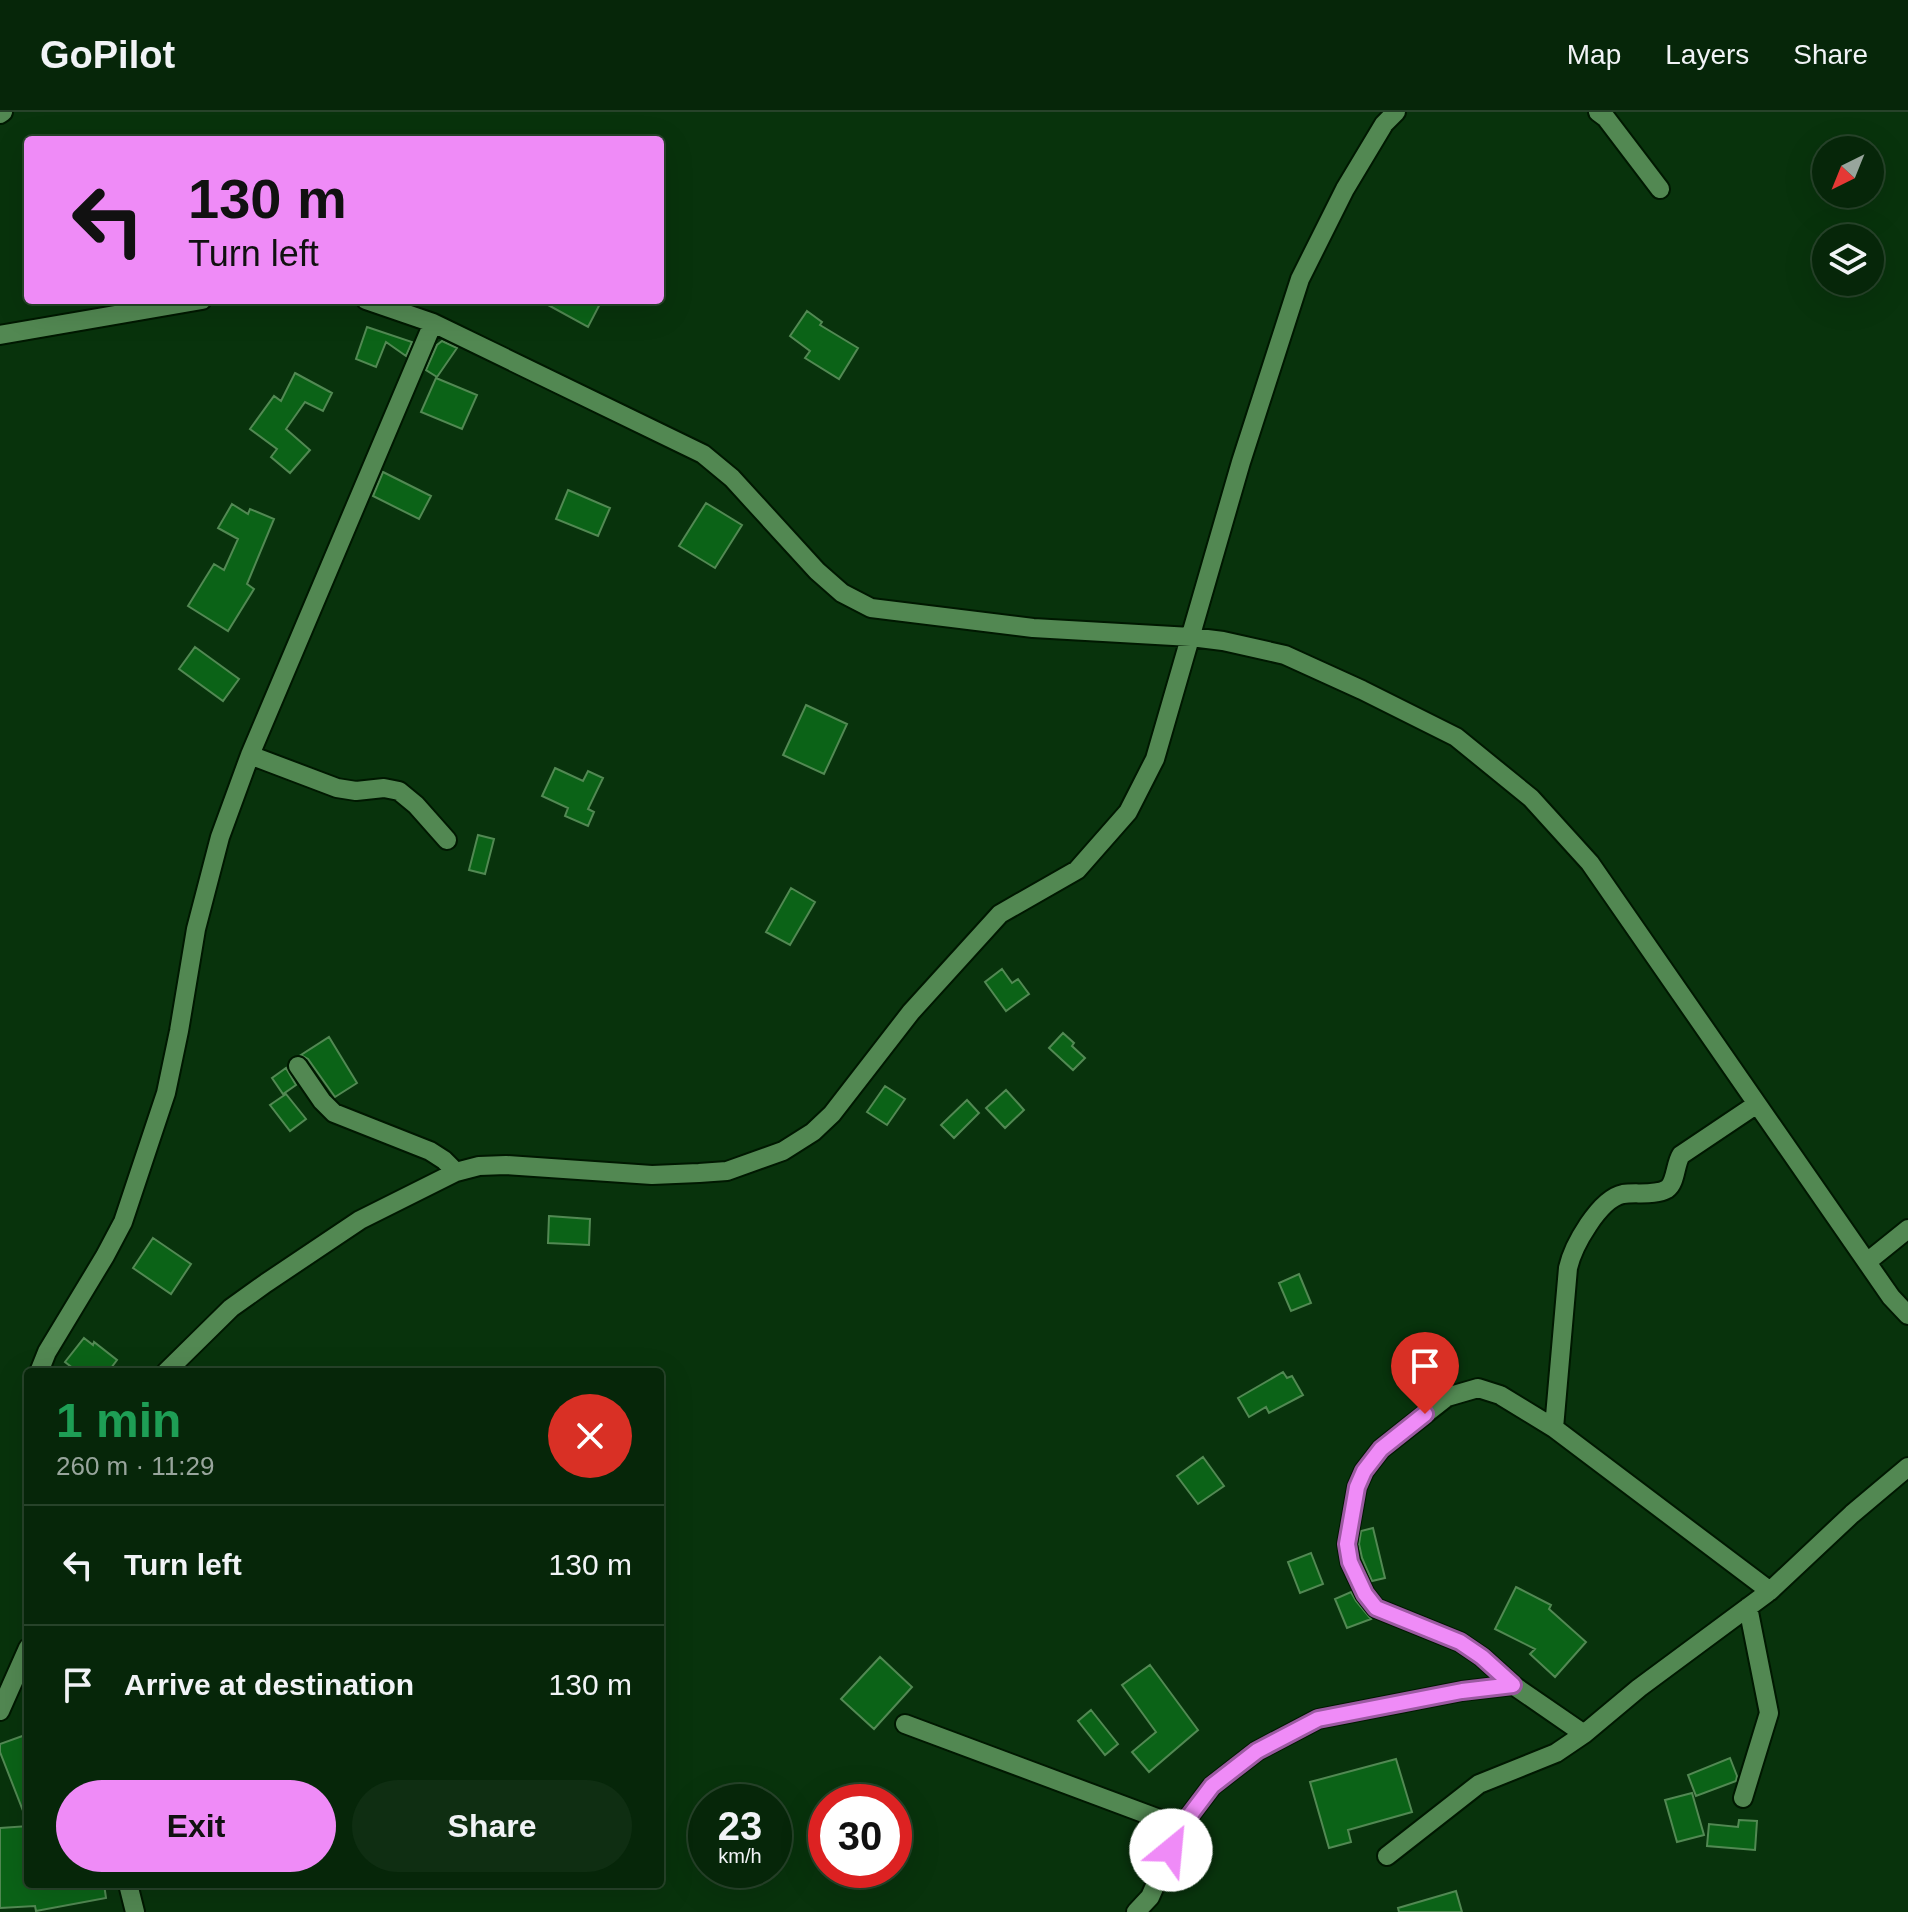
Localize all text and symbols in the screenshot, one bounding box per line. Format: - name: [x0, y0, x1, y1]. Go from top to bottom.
- text: GoPilot: [40, 34, 175, 76]
- text: Map: [1567, 39, 1621, 70]
- text: Layers: [1665, 39, 1749, 70]
- text: Share: [1793, 39, 1868, 70]
- north arrow: [1812, 136, 1884, 208]
- map controls: [1812, 136, 1884, 296]
- text: 130 m: [188, 167, 347, 230]
- icon: left: [56, 168, 160, 272]
- button: layers: [1812, 224, 1884, 296]
- text: Turn left: [188, 233, 319, 274]
- pin: [1391, 1332, 1459, 1414]
- icon: arrive: [1403, 1344, 1447, 1388]
- text: 1 min: [56, 1394, 181, 1447]
- button: close: [548, 1394, 632, 1478]
- text: 260 m · 11:29: [56, 1451, 215, 1481]
- icon: left: [56, 1543, 100, 1587]
- text: Turn left: [124, 1548, 242, 1581]
- text: 130 m: [549, 1548, 632, 1581]
- icon: arrive: [56, 1663, 100, 1707]
- text: Arrive at destination: [124, 1668, 414, 1701]
- text: 130 m: [549, 1668, 632, 1701]
- button: Exit: [56, 1780, 336, 1872]
- button: Share: [352, 1780, 632, 1872]
- speed limit sign: 30: [808, 1784, 912, 1888]
- text: 23: [718, 1804, 762, 1848]
- position arrow: [1129, 1808, 1213, 1892]
- text: km/h: [718, 1845, 762, 1867]

